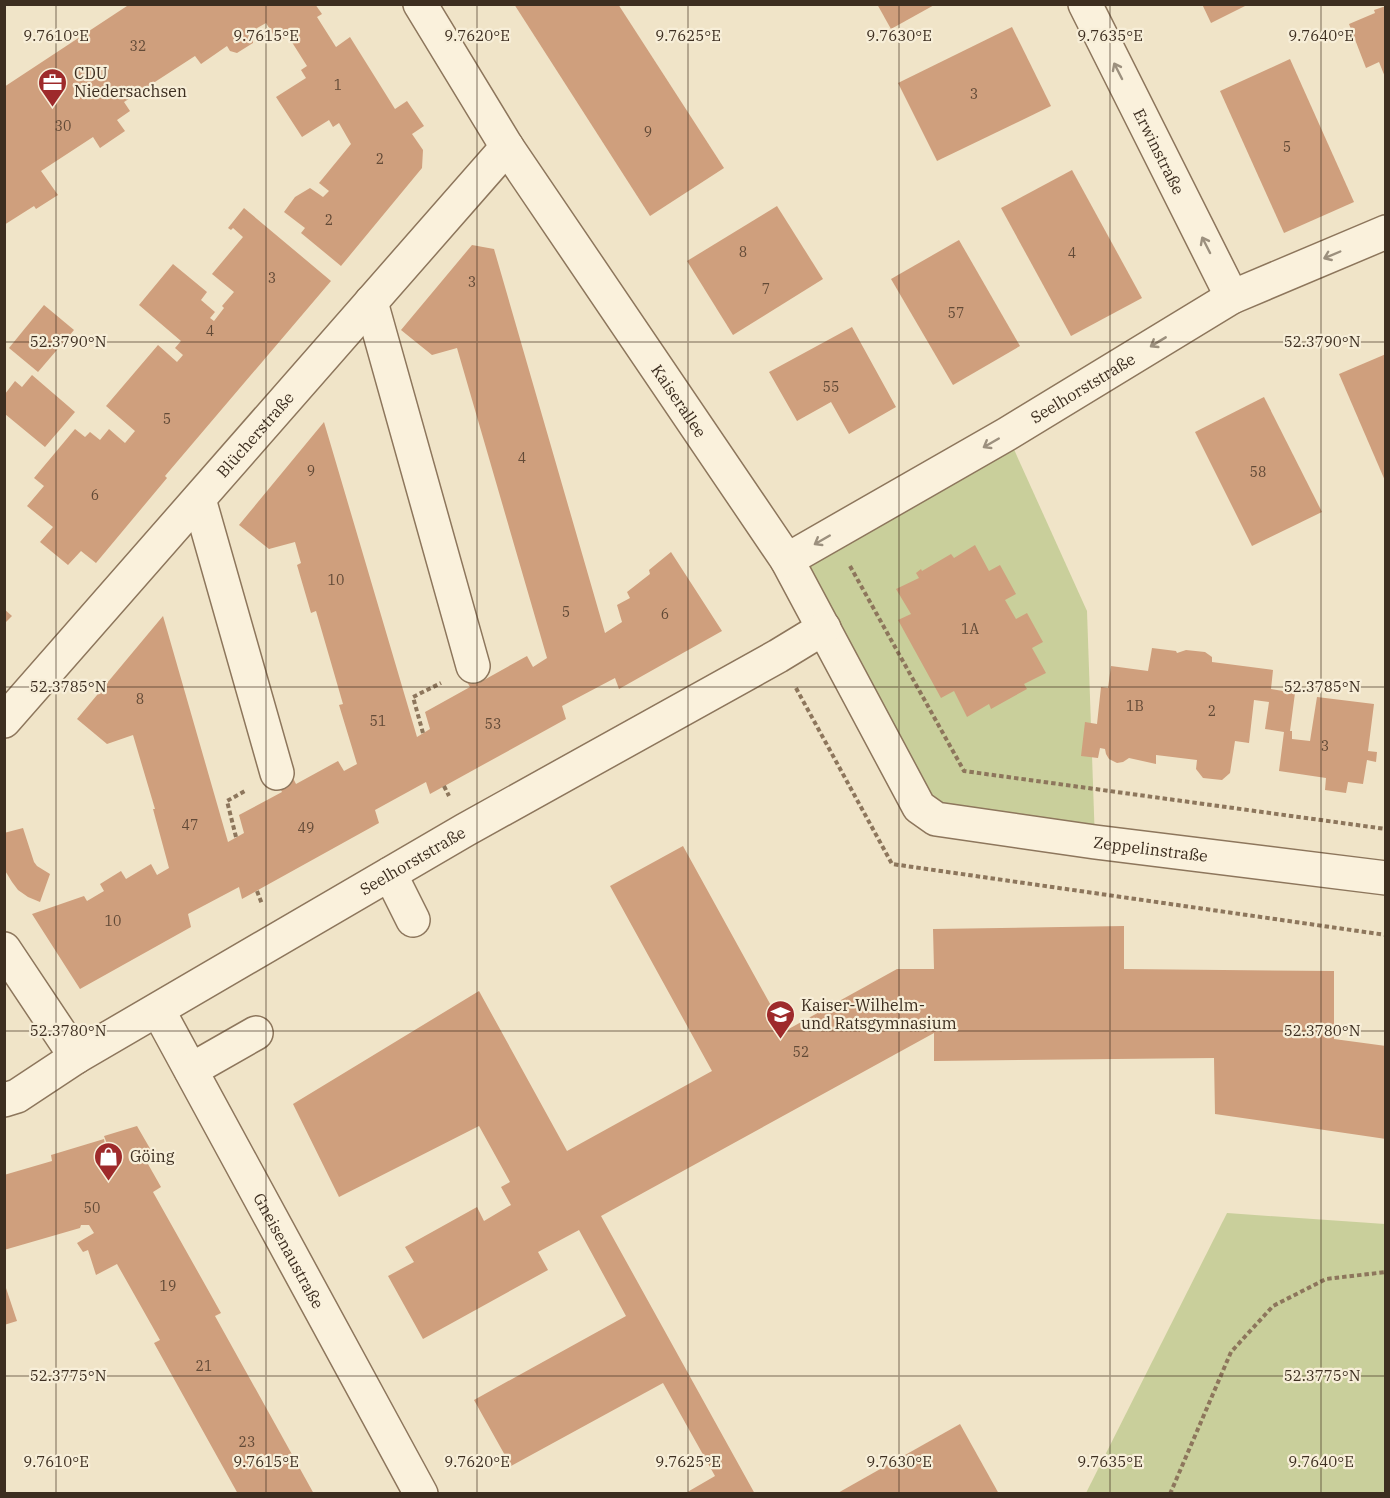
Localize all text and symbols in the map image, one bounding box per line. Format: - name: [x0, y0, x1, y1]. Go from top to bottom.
- text: 9.7610°E: [23, 26, 89, 45]
- text: 9.7615°E: [233, 26, 299, 45]
- text: 9.7620°E: [444, 26, 510, 45]
- text: 9.7625°E: [655, 26, 721, 45]
- text: 9.7630°E: [866, 26, 932, 45]
- text: 9.7635°E: [1077, 26, 1143, 45]
- text: 9.7640°E: [1288, 26, 1354, 45]
- house number: 32: [130, 37, 146, 55]
- one-way arrow: [1112, 62, 1124, 80]
- place label: CDU Niedersachsen: [74, 63, 187, 101]
- office icon: CDU Niedersachsen: [37, 66, 69, 108]
- house number: 1: [334, 76, 342, 94]
- house number: 3: [970, 85, 978, 103]
- street label: Erwinstraße: [1129, 105, 1189, 198]
- house number: 30: [55, 117, 71, 135]
- house number: 9: [644, 123, 652, 141]
- house number: 5: [1283, 138, 1291, 156]
- house number: 2: [376, 150, 384, 168]
- house number: 2: [325, 211, 333, 229]
- one-way arrow: [1200, 237, 1212, 254]
- house number: 8: [739, 243, 747, 261]
- house number: 4: [1068, 244, 1076, 262]
- one-way arrow: [1323, 249, 1341, 261]
- house number: 3: [268, 269, 276, 287]
- house number: 3: [468, 273, 476, 291]
- house number: 7: [762, 280, 770, 298]
- house number: 57: [948, 304, 964, 322]
- house number: 4: [206, 322, 214, 340]
- text: 52.3790°N: [30, 332, 106, 351]
- text: 52.3790°N: [1284, 332, 1360, 351]
- one-way arrow: [1150, 337, 1167, 349]
- street label: Seelhorststraße: [1027, 349, 1139, 427]
- street label: Kaiserallee: [647, 360, 711, 441]
- house number: 55: [823, 378, 839, 396]
- street label: Blücherstraße: [212, 387, 298, 481]
- house number: 5: [163, 410, 171, 428]
- one-way arrow: [983, 437, 1000, 449]
- house number: 4: [518, 449, 526, 467]
- house number: 9: [307, 462, 315, 480]
- house number: 58: [1250, 463, 1266, 481]
- house number: 6: [91, 486, 99, 504]
- one-way arrow: [814, 534, 831, 546]
- house number: 10: [328, 571, 344, 589]
- house number: 5: [562, 603, 570, 621]
- house number: 6: [661, 605, 669, 623]
- house number: 1A: [961, 620, 979, 638]
- text: 52.3785°N: [30, 677, 106, 696]
- text: 52.3785°N: [1284, 677, 1360, 696]
- house number: 8: [136, 690, 144, 708]
- house number: 1B: [1126, 697, 1144, 715]
- house number: 2: [1208, 702, 1216, 720]
- house number: 51: [370, 712, 386, 730]
- house number: 53: [485, 715, 501, 733]
- house number: 3: [1321, 737, 1329, 755]
- house number: 47: [182, 816, 198, 834]
- house number: 49: [298, 819, 314, 837]
- street label: Seelhorststraße: [356, 822, 469, 899]
- street label: Zeppelinstraße: [1092, 832, 1209, 866]
- house number: 10: [105, 912, 121, 930]
- place label: Kaiser-Wilhelm- und Ratsgymnasium: [801, 995, 957, 1033]
- school or university icon: Kaiser-Wilhelm- und Ratsgymnasium: [764, 998, 796, 1040]
- text: 52.3780°N: [30, 1021, 106, 1040]
- text: 52.3780°N: [1284, 1021, 1360, 1040]
- house number: 52: [793, 1043, 809, 1061]
- shop icon: Göing: [93, 1140, 125, 1182]
- place label: Göing: [130, 1146, 175, 1166]
- street label: Gneisenaustraße: [249, 1189, 328, 1312]
- house number: 50: [84, 1199, 100, 1217]
- house number: 19: [160, 1277, 176, 1295]
- house number: 21: [196, 1357, 212, 1375]
- text: 52.3775°N: [30, 1366, 106, 1385]
- text: 52.3775°N: [1284, 1366, 1360, 1385]
- house number: 23: [239, 1433, 255, 1451]
- text: 9.7610°E: [23, 1452, 89, 1471]
- text: 9.7615°E: [233, 1452, 299, 1471]
- text: 9.7620°E: [444, 1452, 510, 1471]
- text: 9.7625°E: [655, 1452, 721, 1471]
- text: 9.7630°E: [866, 1452, 932, 1471]
- text: 9.7635°E: [1077, 1452, 1143, 1471]
- text: 9.7640°E: [1288, 1452, 1354, 1471]

